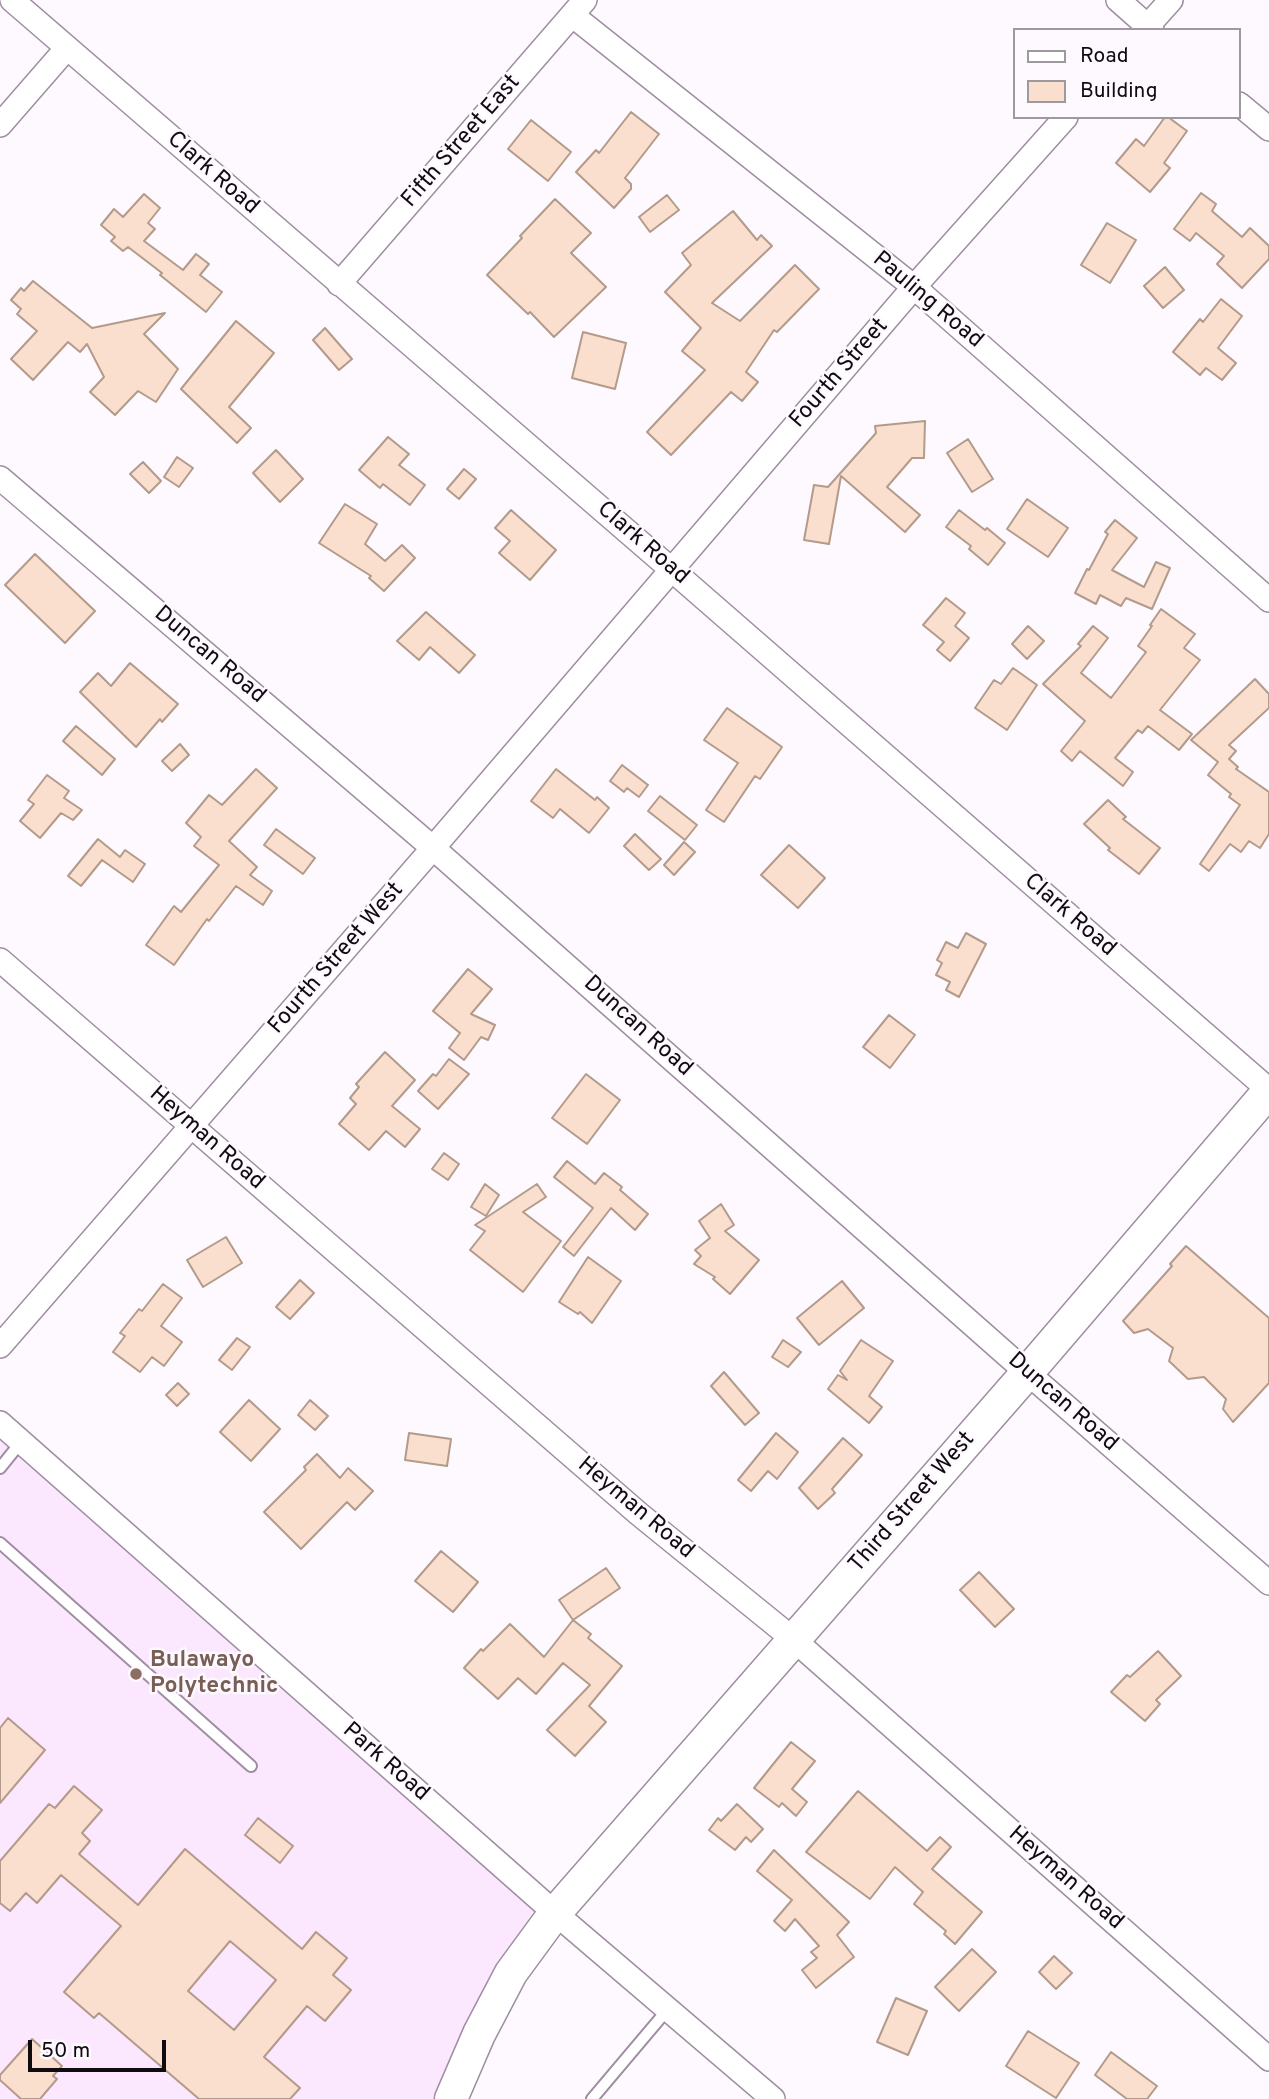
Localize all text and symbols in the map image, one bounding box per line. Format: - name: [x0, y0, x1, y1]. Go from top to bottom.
- legend: [1014, 28, 1241, 119]
- text: Road: [1080, 43, 1129, 70]
- street label: Fifth Street East: [397, 70, 527, 214]
- text: Building: [1080, 78, 1158, 105]
- street label: Clark Road: [160, 127, 264, 221]
- street label: Pauling Road: [866, 247, 988, 355]
- street label: Fourth Street: [785, 314, 895, 434]
- street label: Clark Road: [590, 497, 694, 591]
- street label: Duncan Road: [148, 601, 270, 711]
- street label: Clark Road: [1017, 869, 1121, 963]
- street label: Fourth Street West: [264, 878, 410, 1040]
- street label: Duncan Road: [577, 971, 697, 1083]
- street label: Heyman Road: [143, 1081, 269, 1197]
- street label: Duncan Road: [1001, 1348, 1123, 1458]
- street label: Third Street West: [844, 1427, 982, 1579]
- street label: Heyman Road: [571, 1452, 699, 1566]
- place label: Bulawayo Polytechnic: [150, 1647, 278, 1701]
- marker: Bulawayo Polytechnic: [128, 1666, 144, 1682]
- street label: Park Road: [336, 1718, 434, 1808]
- street label: Heyman Road: [1002, 1821, 1128, 1937]
- scale bar: [32, 2025, 170, 2070]
- text: 50 m: [41, 2038, 90, 2065]

